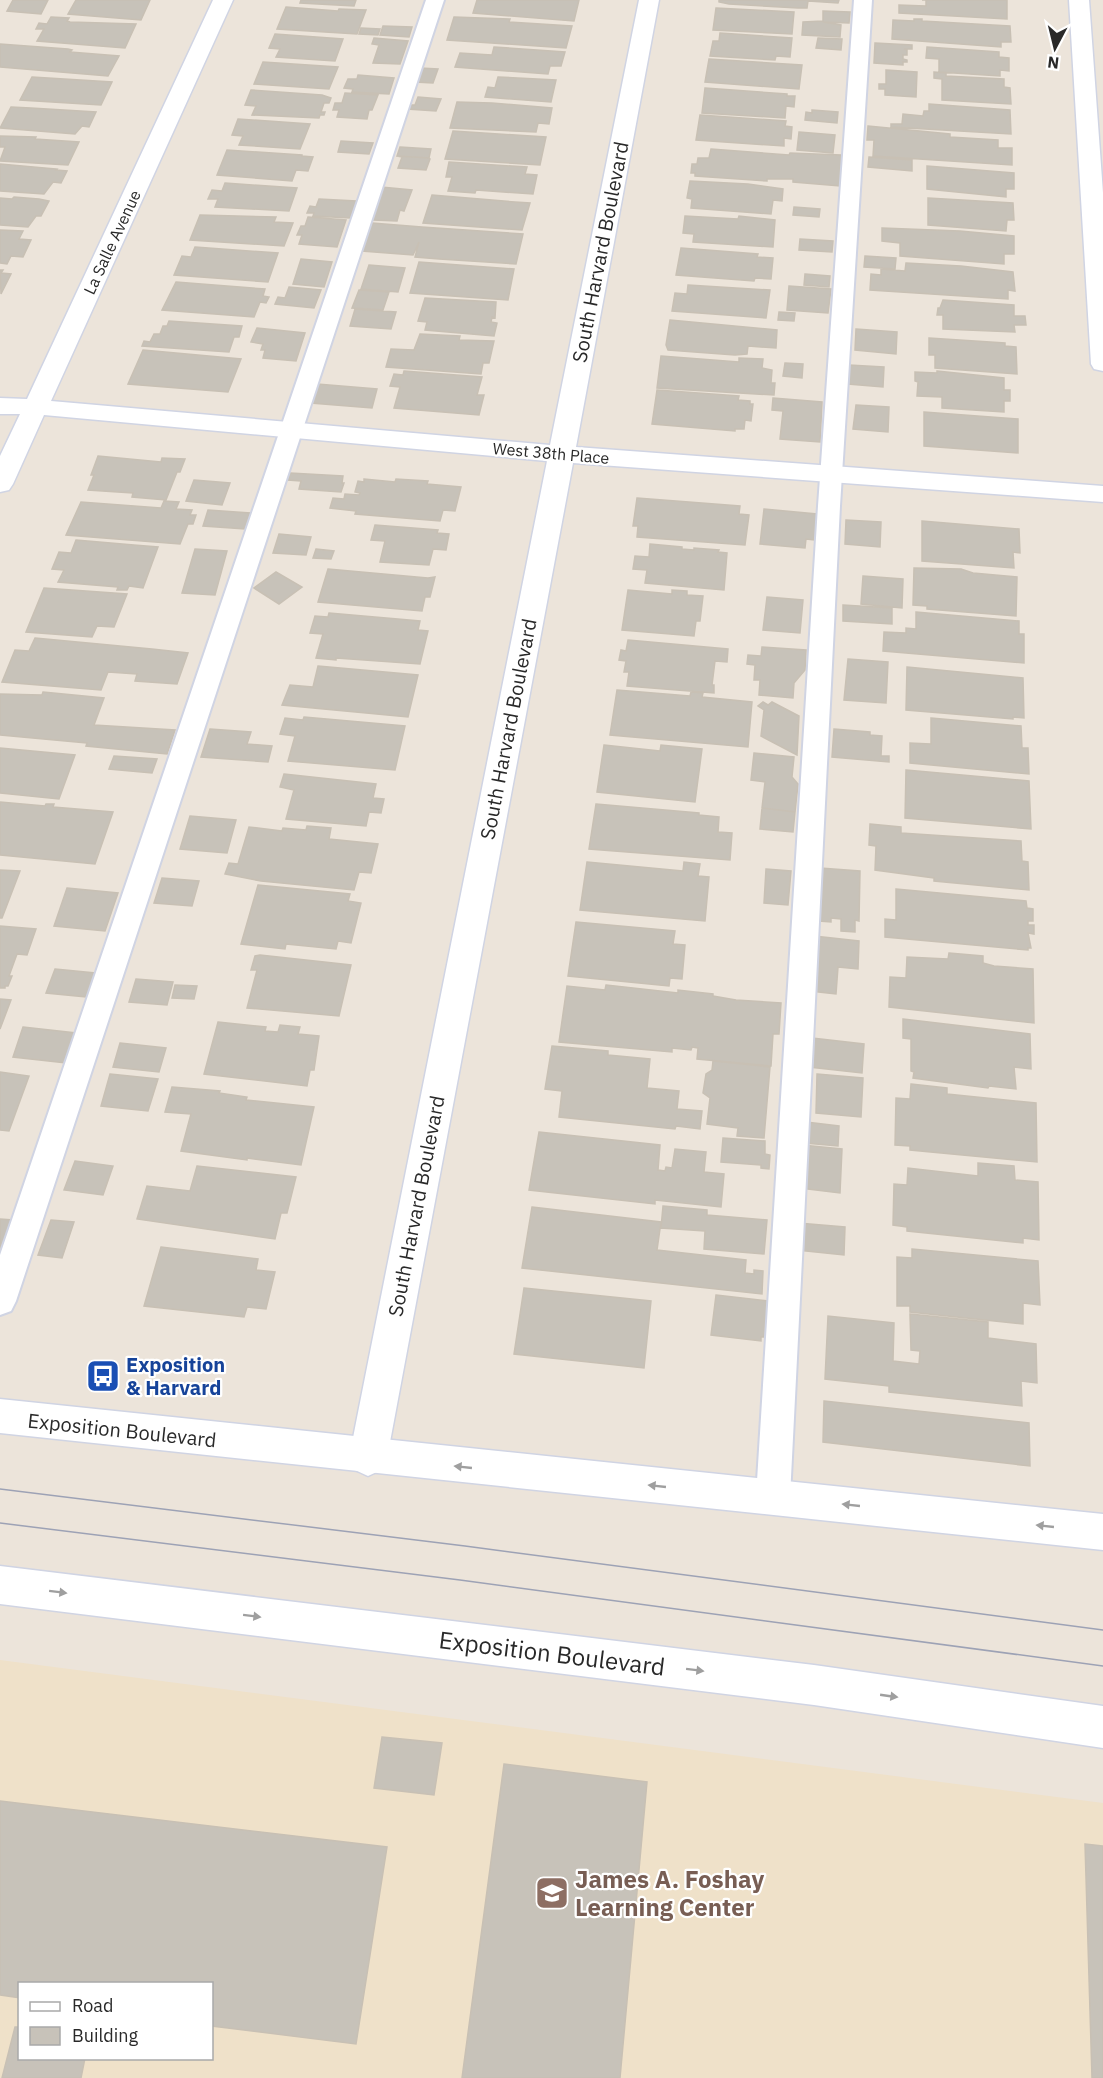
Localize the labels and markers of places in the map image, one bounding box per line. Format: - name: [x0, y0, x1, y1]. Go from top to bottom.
- place label: Exposition & Harvard: [126, 1351, 225, 1401]
- bus stop icon: Exposition & Harvard: [85, 1358, 121, 1394]
- place label: James A. Foshay Learning Center: [575, 1863, 764, 1923]
- school or university icon: James A. Foshay Learning Center: [534, 1875, 570, 1911]

